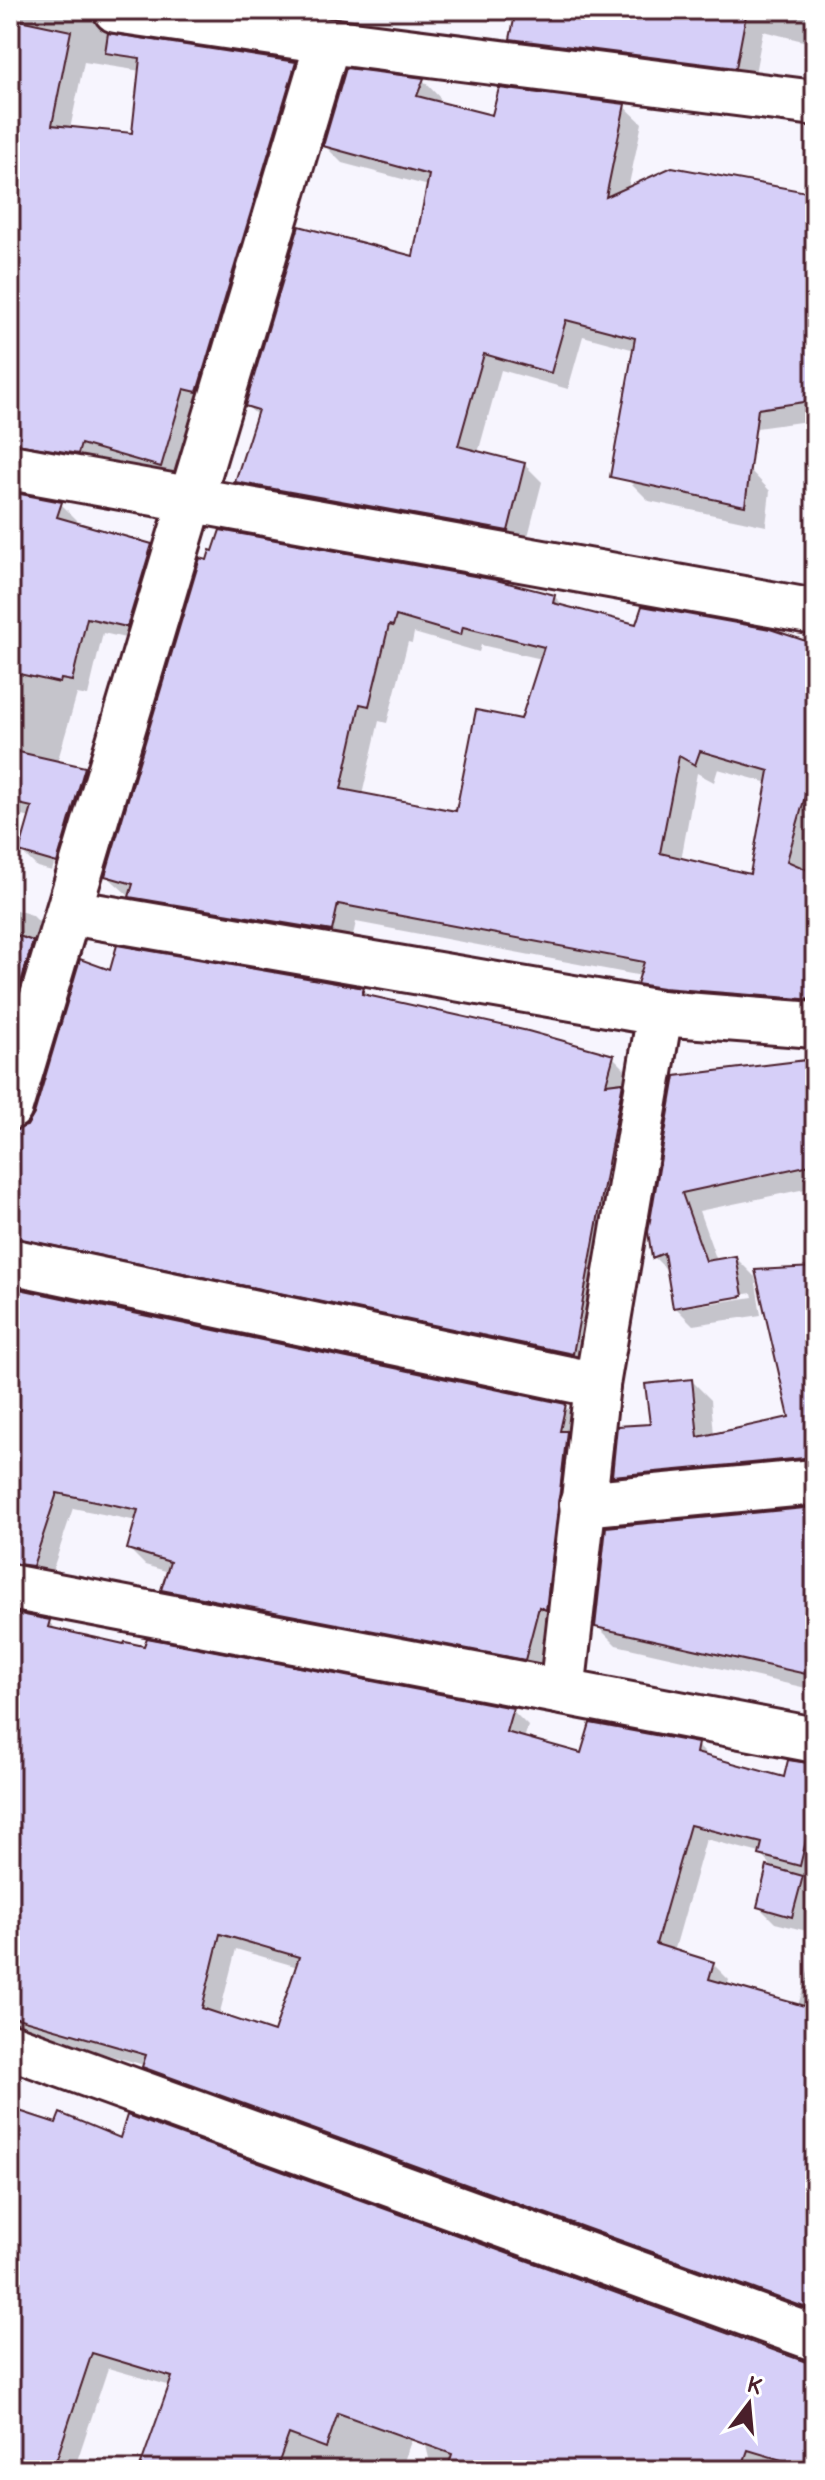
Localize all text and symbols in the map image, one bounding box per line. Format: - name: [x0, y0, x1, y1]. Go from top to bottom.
- north arrow: [709, 2364, 789, 2444]
- text: K: [744, 2370, 765, 2401]

